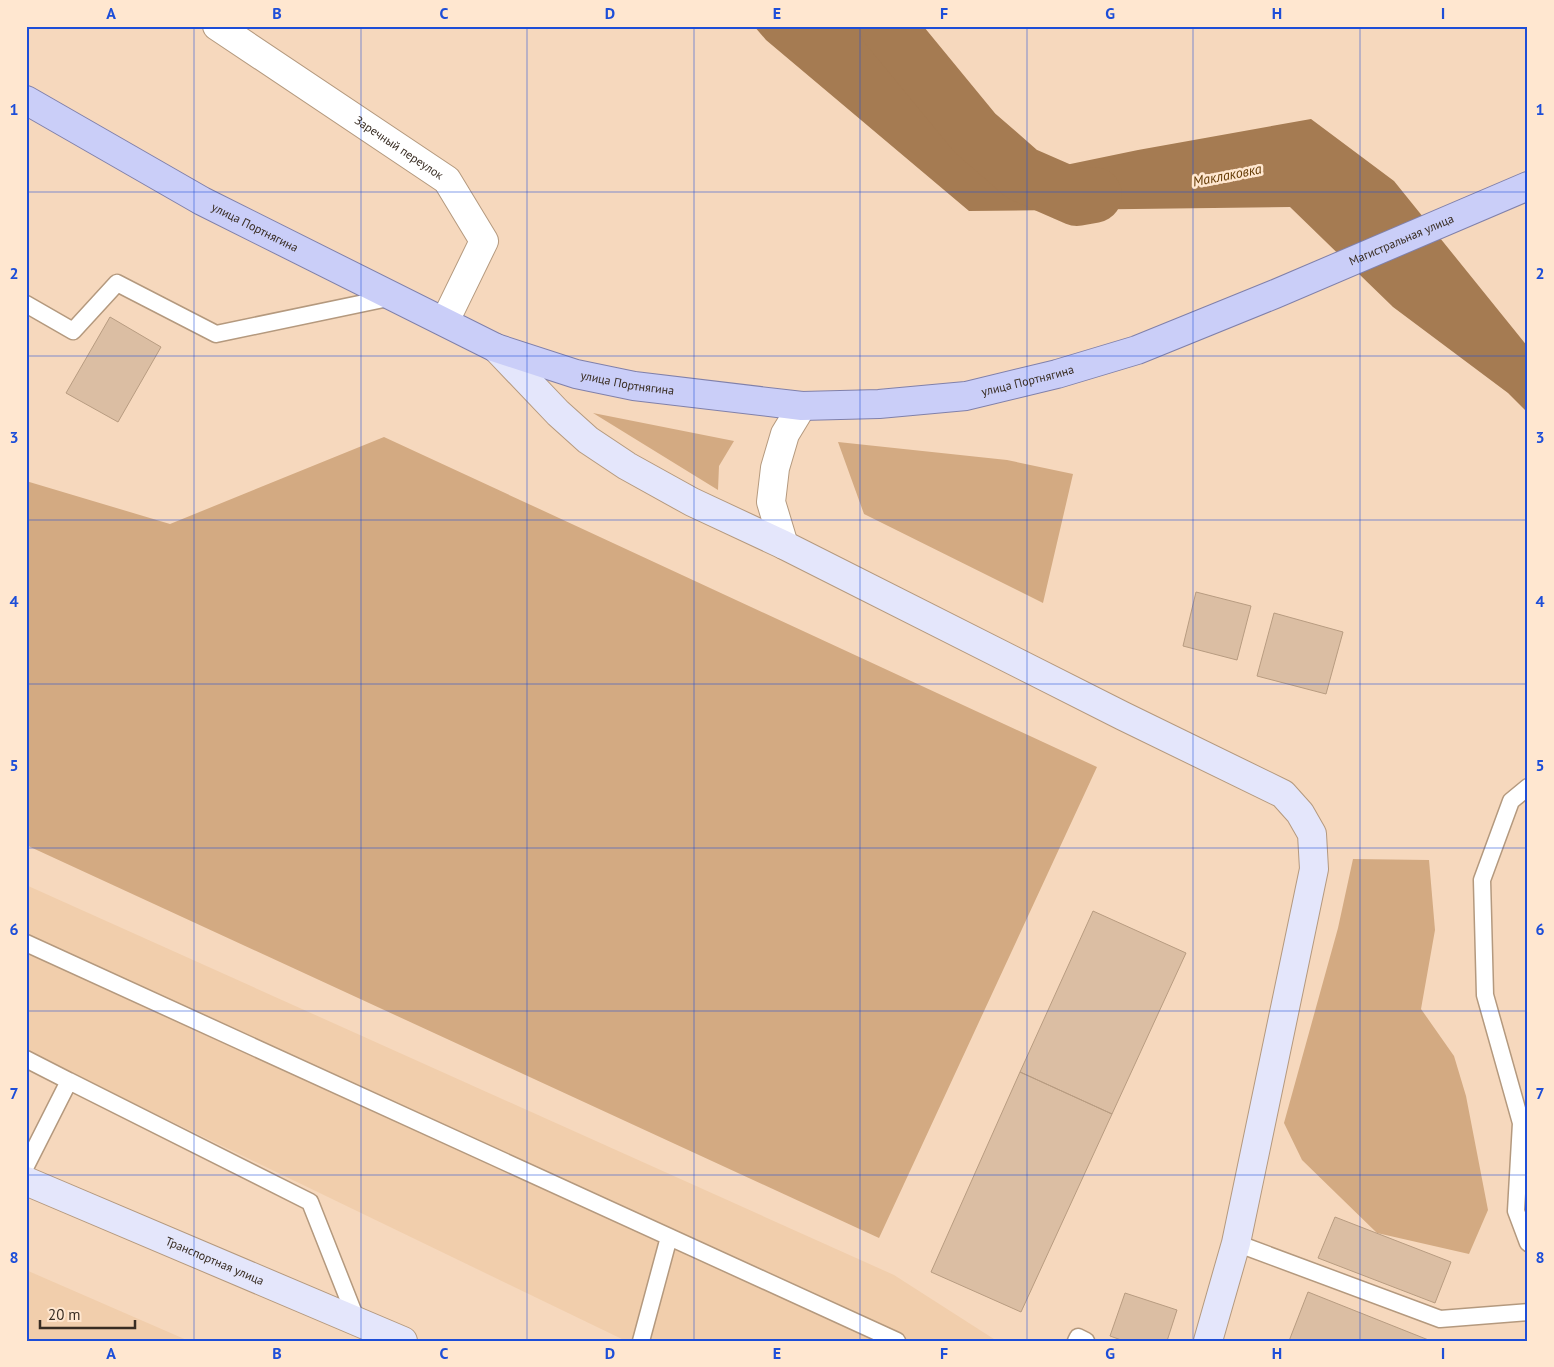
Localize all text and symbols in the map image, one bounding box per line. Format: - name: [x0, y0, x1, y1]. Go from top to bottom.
- text: A: [106, 3, 116, 23]
- text: B: [272, 3, 282, 23]
- text: C: [440, 3, 449, 23]
- text: D: [605, 3, 615, 23]
- text: E: [773, 3, 781, 23]
- text: F: [940, 3, 948, 23]
- text: G: [1105, 3, 1115, 23]
- text: H: [1272, 3, 1282, 23]
- text: I: [1441, 3, 1445, 23]
- text: 1: [9, 99, 19, 119]
- text: 1: [1535, 99, 1545, 119]
- street label: Заречный переулок: [352, 112, 447, 183]
- water label: Маклаковка: [1191, 159, 1263, 190]
- street label: улица Портнягина: [209, 199, 301, 255]
- street label: Магистральная улица: [1346, 211, 1456, 269]
- text: 2: [9, 263, 19, 283]
- text: 2: [1535, 263, 1545, 283]
- street label: улица Портнягина: [980, 361, 1076, 399]
- street label: улица Портнягина: [579, 367, 675, 398]
- text: 3: [9, 427, 19, 447]
- text: 3: [1535, 427, 1545, 447]
- text: 4: [9, 591, 19, 611]
- text: 4: [1535, 591, 1545, 611]
- text: 5: [9, 755, 19, 775]
- text: 5: [1535, 755, 1545, 775]
- text: 6: [9, 919, 19, 939]
- text: 6: [1535, 919, 1545, 939]
- text: 7: [9, 1083, 19, 1103]
- text: 7: [1535, 1083, 1545, 1103]
- street label: Транспортная улица: [163, 1233, 266, 1288]
- text: 8: [9, 1247, 19, 1267]
- text: 8: [1535, 1247, 1545, 1267]
- scale bar: [40, 1297, 135, 1329]
- text: 20 m: [48, 1305, 81, 1324]
- text: A: [106, 1343, 116, 1363]
- text: B: [272, 1343, 282, 1363]
- text: C: [440, 1343, 449, 1363]
- text: D: [605, 1343, 615, 1363]
- text: E: [773, 1343, 781, 1363]
- text: F: [940, 1343, 948, 1363]
- text: G: [1105, 1343, 1115, 1363]
- text: H: [1272, 1343, 1282, 1363]
- text: I: [1441, 1343, 1445, 1363]

